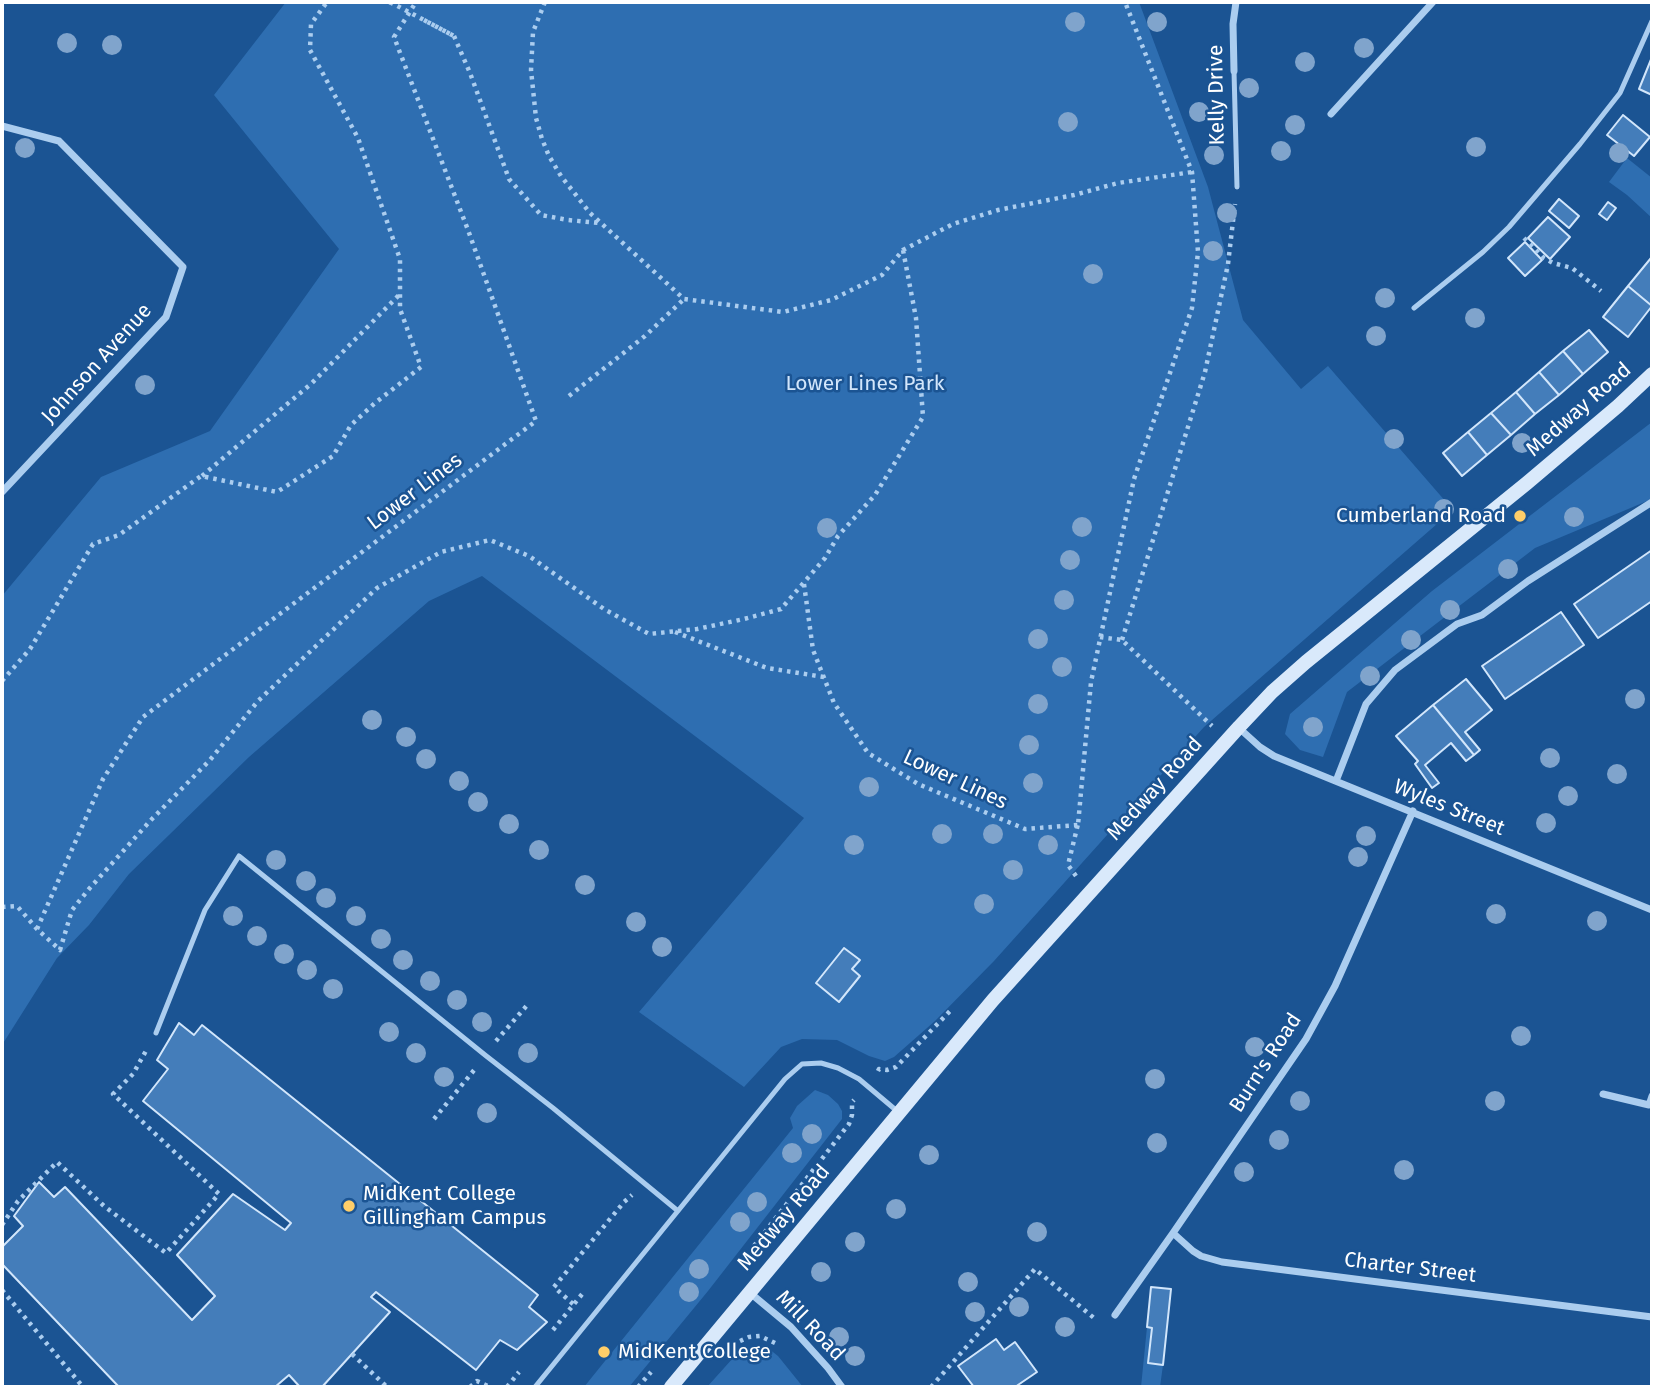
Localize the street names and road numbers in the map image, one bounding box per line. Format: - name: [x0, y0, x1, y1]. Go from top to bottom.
- street label: Kelly Drive: [1204, 44, 1230, 146]
- street label: Johnson Avenue: [36, 299, 158, 429]
- street label: Medway Road: [1521, 358, 1637, 462]
- street label: Lower Lines: [363, 448, 467, 536]
- street label: Medway Road: [1102, 732, 1208, 846]
- street label: Lower Lines: [899, 745, 1011, 815]
- street label: Wyles Street: [1390, 774, 1508, 842]
- street label: Burn's Road: [1225, 1009, 1307, 1117]
- street label: Medway Road: [732, 1160, 836, 1276]
- street label: Charter Street: [1343, 1247, 1477, 1289]
- street label: Mill Road: [770, 1285, 850, 1367]

